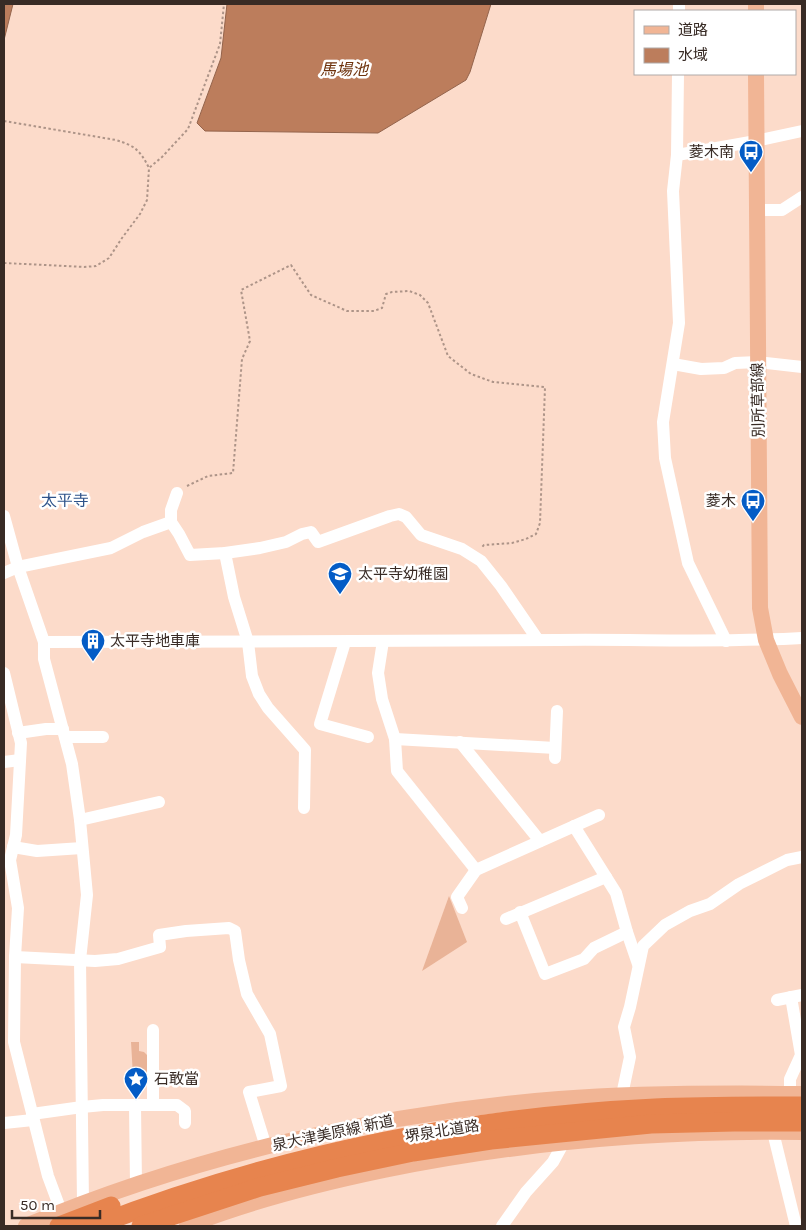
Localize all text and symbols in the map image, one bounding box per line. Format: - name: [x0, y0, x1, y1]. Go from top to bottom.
- legend: [634, 10, 796, 75]
- text: 道路: [678, 21, 708, 39]
- text: 水域: [678, 46, 708, 64]
- water label: 馬場池: [320, 60, 370, 79]
- bus stop icon: 菱木南: [738, 139, 764, 173]
- place label: 菱木南: [689, 143, 734, 161]
- street label: 別所草部線: [748, 362, 768, 438]
- bus stop icon: 菱木: [740, 488, 766, 522]
- district label: 太平寺: [41, 491, 89, 510]
- place label: 菱木: [706, 492, 736, 510]
- school or university icon: 太平寺幼稚園: [327, 561, 353, 595]
- place label: 太平寺幼稚園: [358, 565, 448, 583]
- building icon: 太平寺地車庫: [80, 628, 106, 662]
- place label: 太平寺地車庫: [110, 632, 200, 650]
- place icon: 石敢當: [123, 1066, 149, 1100]
- place label: 石敢當: [154, 1070, 199, 1088]
- street label: 泉大津美原線 新道: [271, 1111, 395, 1155]
- street label: 堺泉北道路: [404, 1116, 480, 1146]
- scale bar: [12, 1188, 100, 1220]
- text: 50 m: [20, 1196, 55, 1214]

